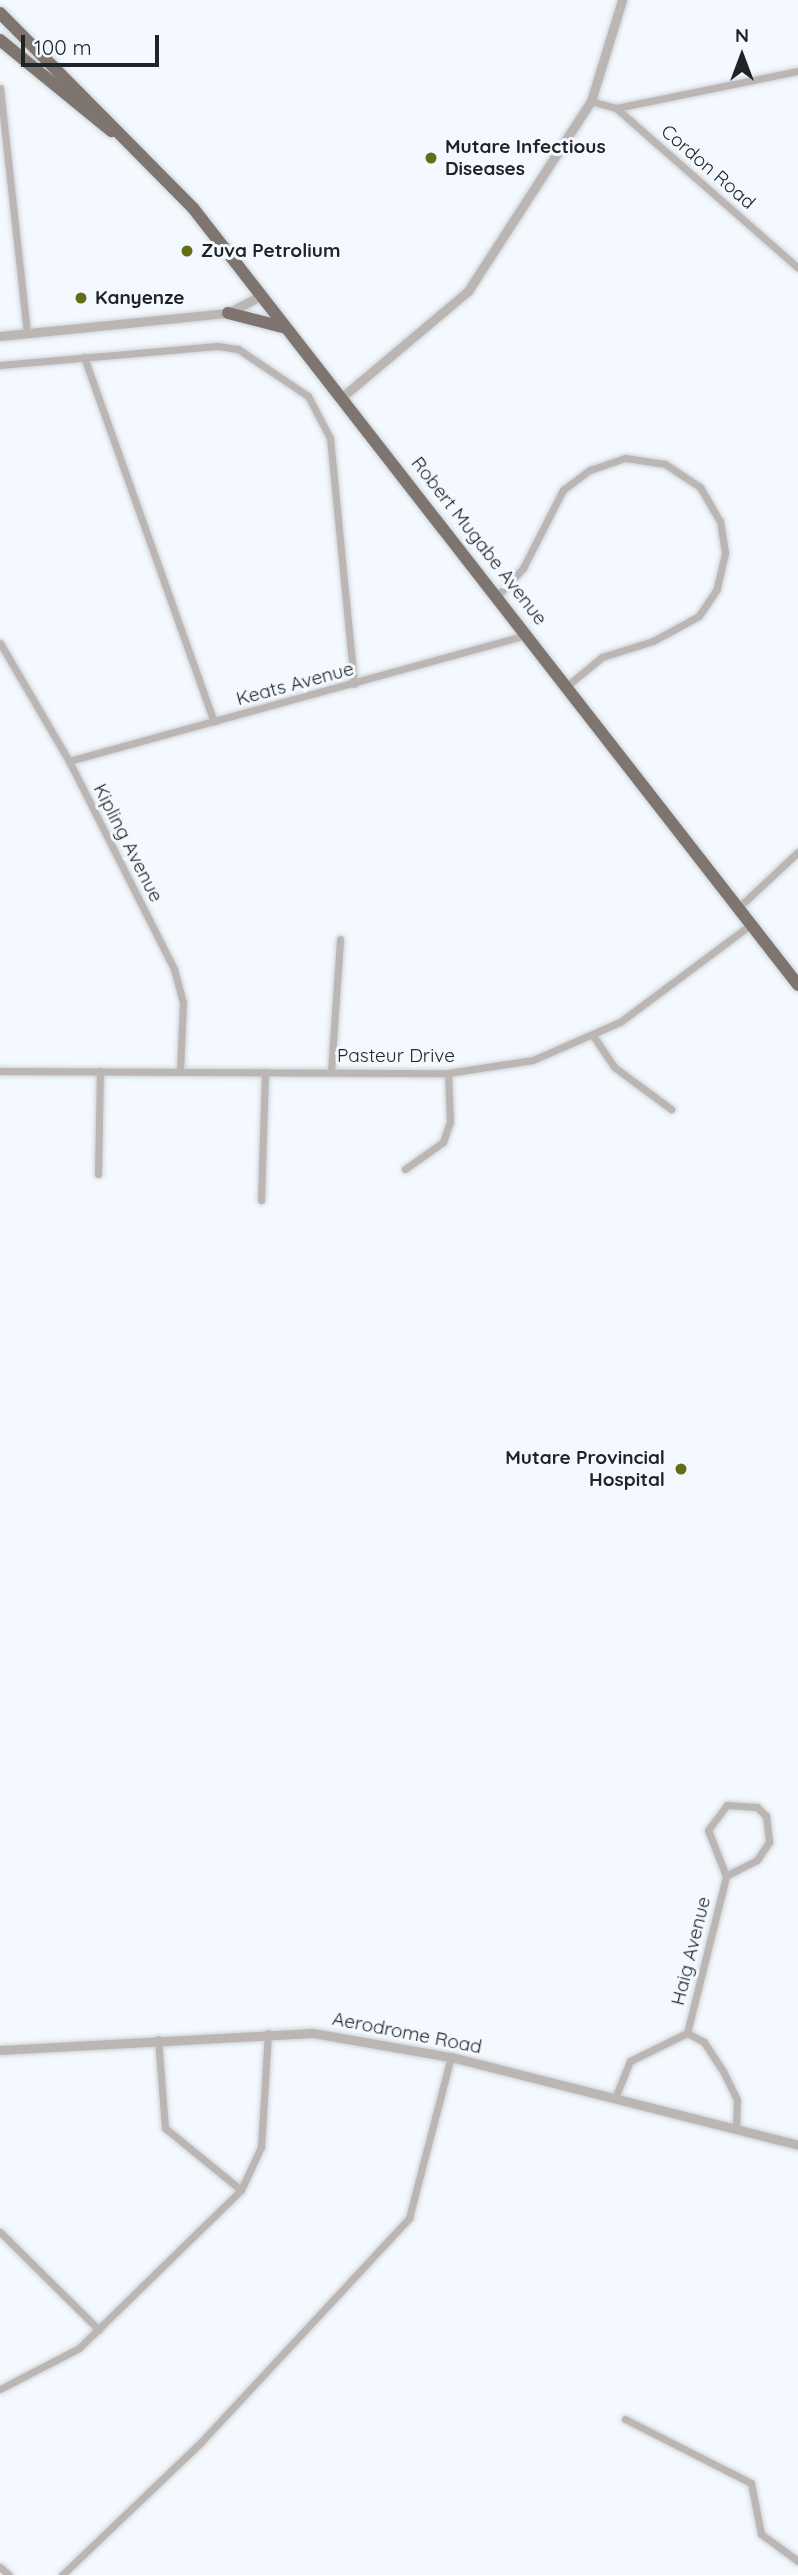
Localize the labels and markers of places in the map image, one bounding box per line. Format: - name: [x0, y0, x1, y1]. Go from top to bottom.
- place label: Mutare Infectious Diseases: [445, 136, 606, 180]
- marker: Mutare Infectious Diseases: [423, 150, 439, 166]
- place label: Zuva Petrolium: [201, 240, 340, 262]
- marker: Zuva Petrolium: [179, 243, 195, 259]
- place label: Kanyenze: [95, 287, 184, 309]
- marker: Kanyenze: [73, 290, 89, 306]
- place label: Mutare Provincial Hospital: [505, 1447, 665, 1491]
- marker: Mutare Provincial Hospital: [671, 1459, 691, 1479]

